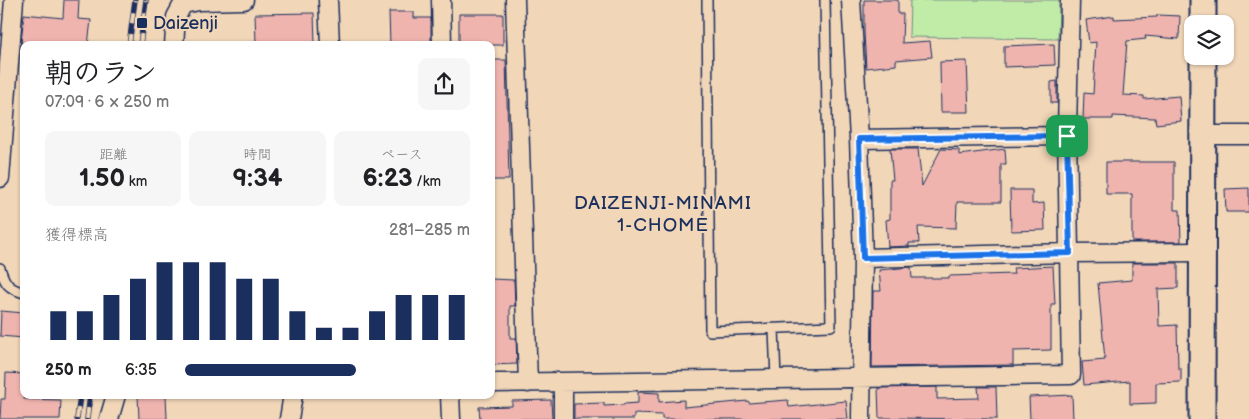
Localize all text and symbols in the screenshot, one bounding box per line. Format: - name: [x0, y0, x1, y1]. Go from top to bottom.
- place label: Daizenji: [153, 13, 218, 34]
- map controls: [1184, 15, 1234, 65]
- button: layers: [1184, 15, 1234, 65]
- marker: Daizenji: [135, 16, 149, 30]
- text: 朝のラン: [45, 57, 157, 90]
- button: share: [418, 58, 470, 110]
- text: 07:09 · 6 × 250 m: [45, 93, 169, 112]
- pin: [1046, 115, 1088, 157]
- icon: arrive: [1053, 122, 1081, 150]
- text: 距離: [99, 146, 127, 163]
- text: 時間: [243, 146, 271, 163]
- text: ペース: [381, 146, 422, 163]
- text: 1.50: [79, 163, 125, 194]
- text: 9:34: [233, 163, 282, 194]
- text: 6:23: [362, 163, 413, 194]
- text: km: [125, 173, 147, 190]
- text: /km: [413, 173, 441, 190]
- district label: DAIZENJI-MINAMI 1-CHOME: [574, 192, 752, 237]
- text: 281–285 m: [389, 221, 470, 240]
- text: 獲得標高: [45, 226, 109, 245]
- text: 250 m: [45, 361, 92, 380]
- text: 6:35: [125, 361, 157, 380]

